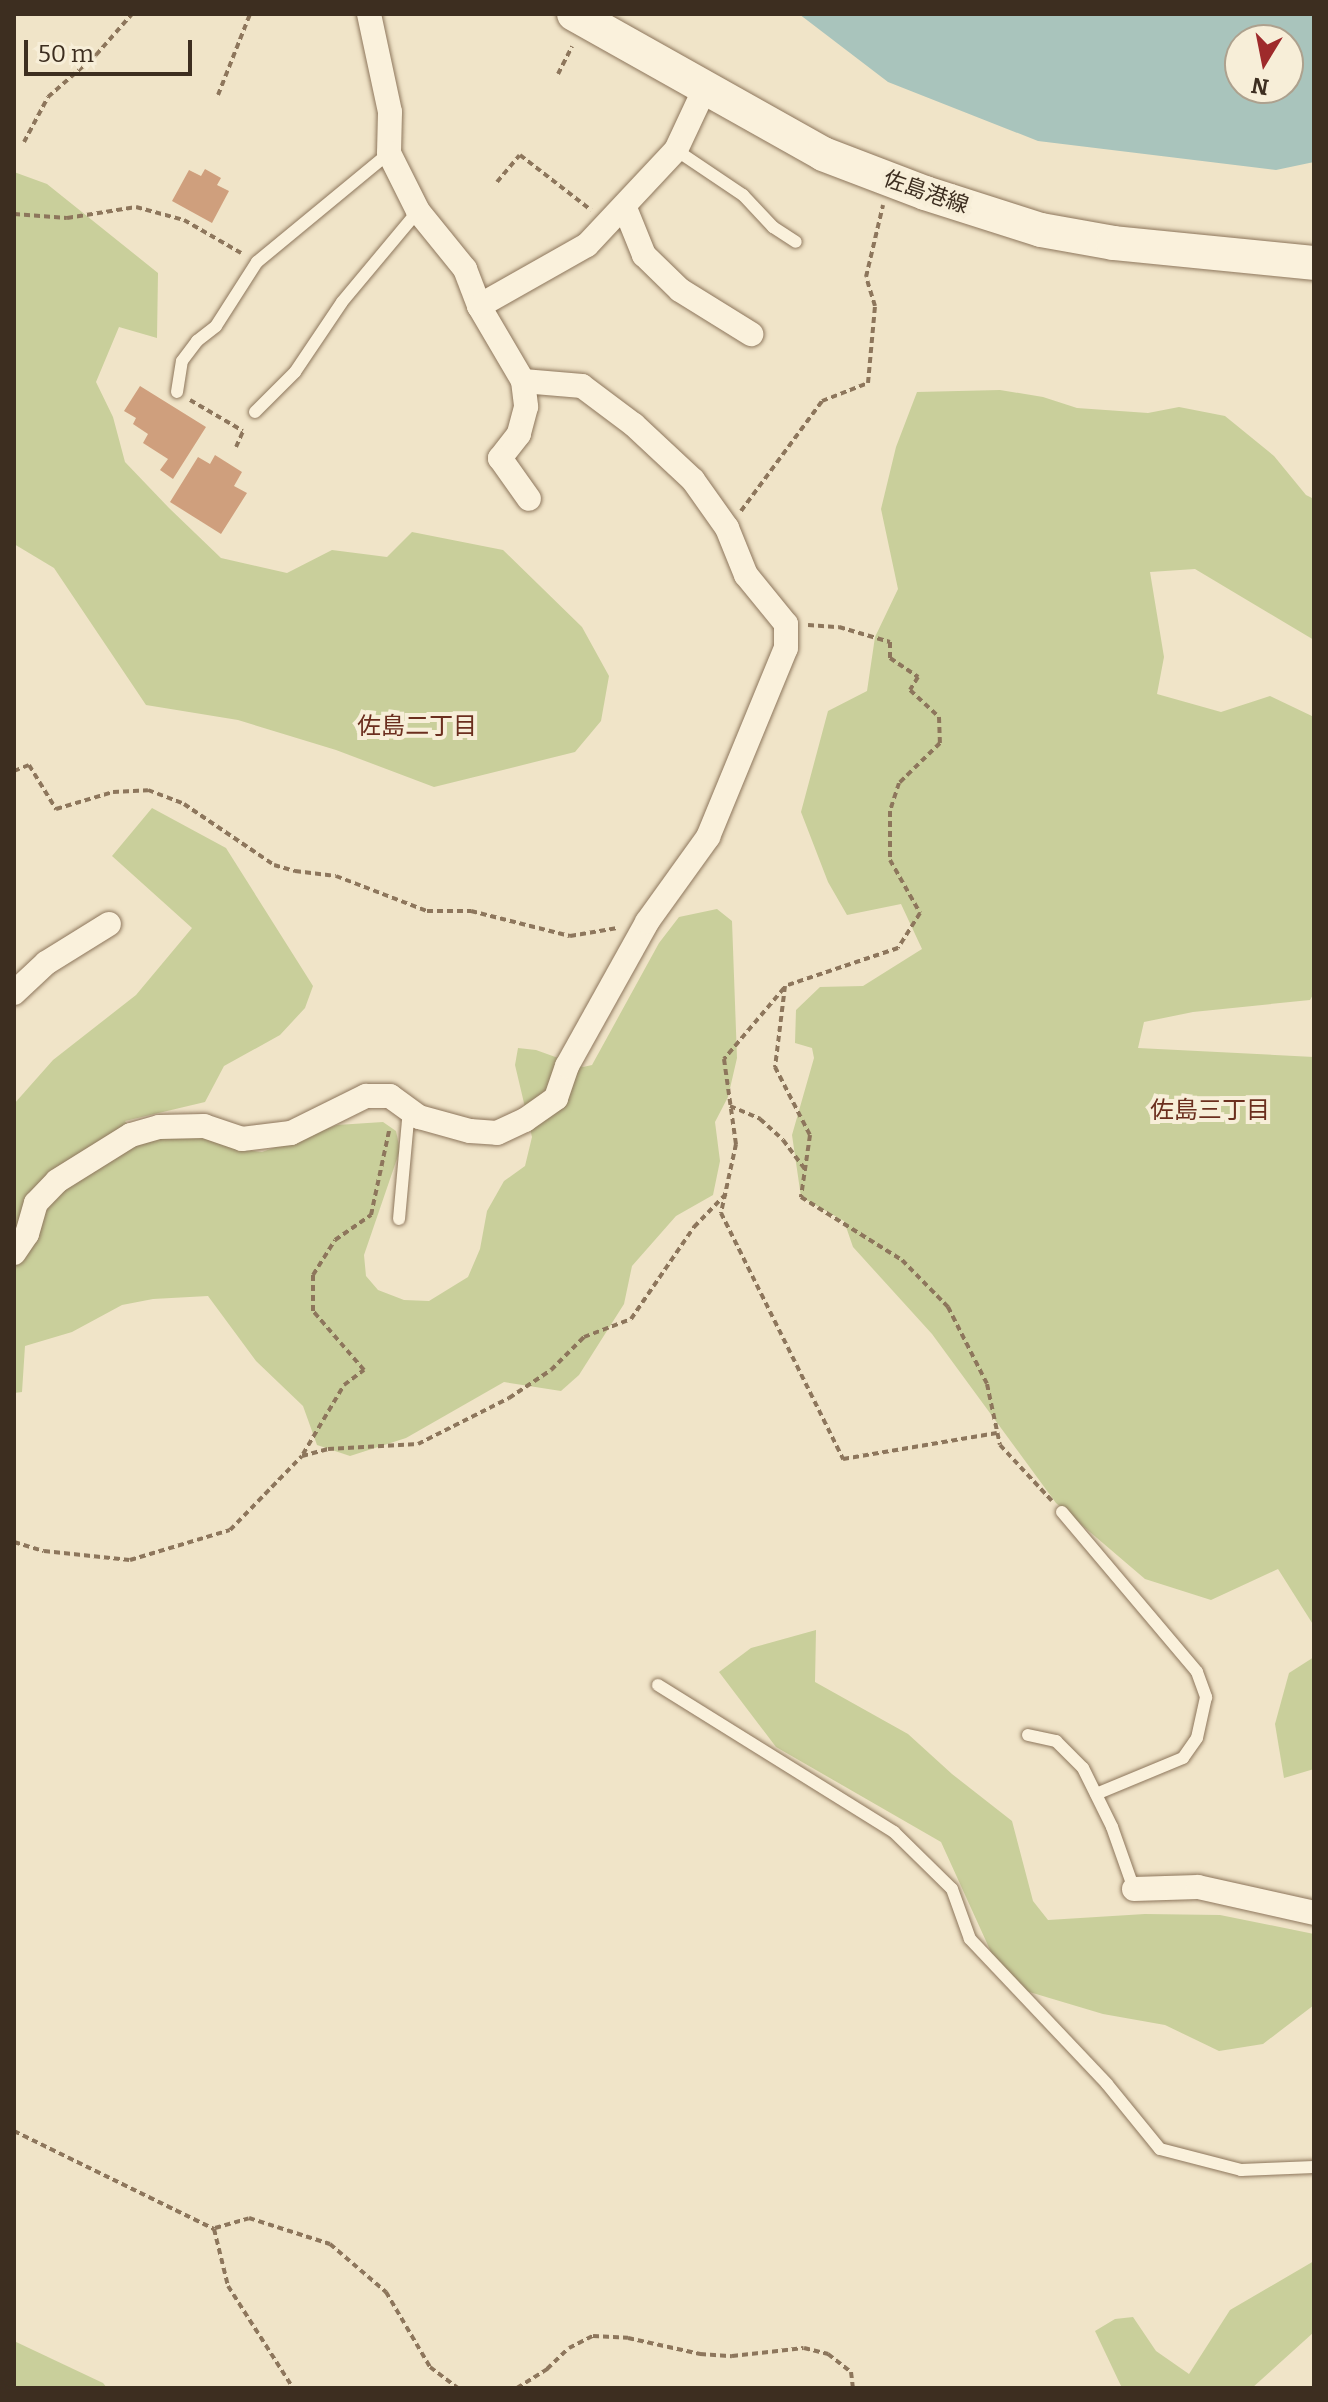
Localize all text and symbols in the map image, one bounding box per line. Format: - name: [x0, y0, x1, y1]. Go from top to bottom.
- scale bar: [28, 24, 196, 74]
- north arrow: [1224, 24, 1304, 104]
- text: 50 m: [38, 40, 94, 68]
- text: N: [1249, 71, 1271, 101]
- street label: 佐島港線: [880, 165, 972, 219]
- district label: 佐島二丁目: [357, 713, 477, 741]
- district label: 佐島三丁目: [1150, 1097, 1270, 1125]

